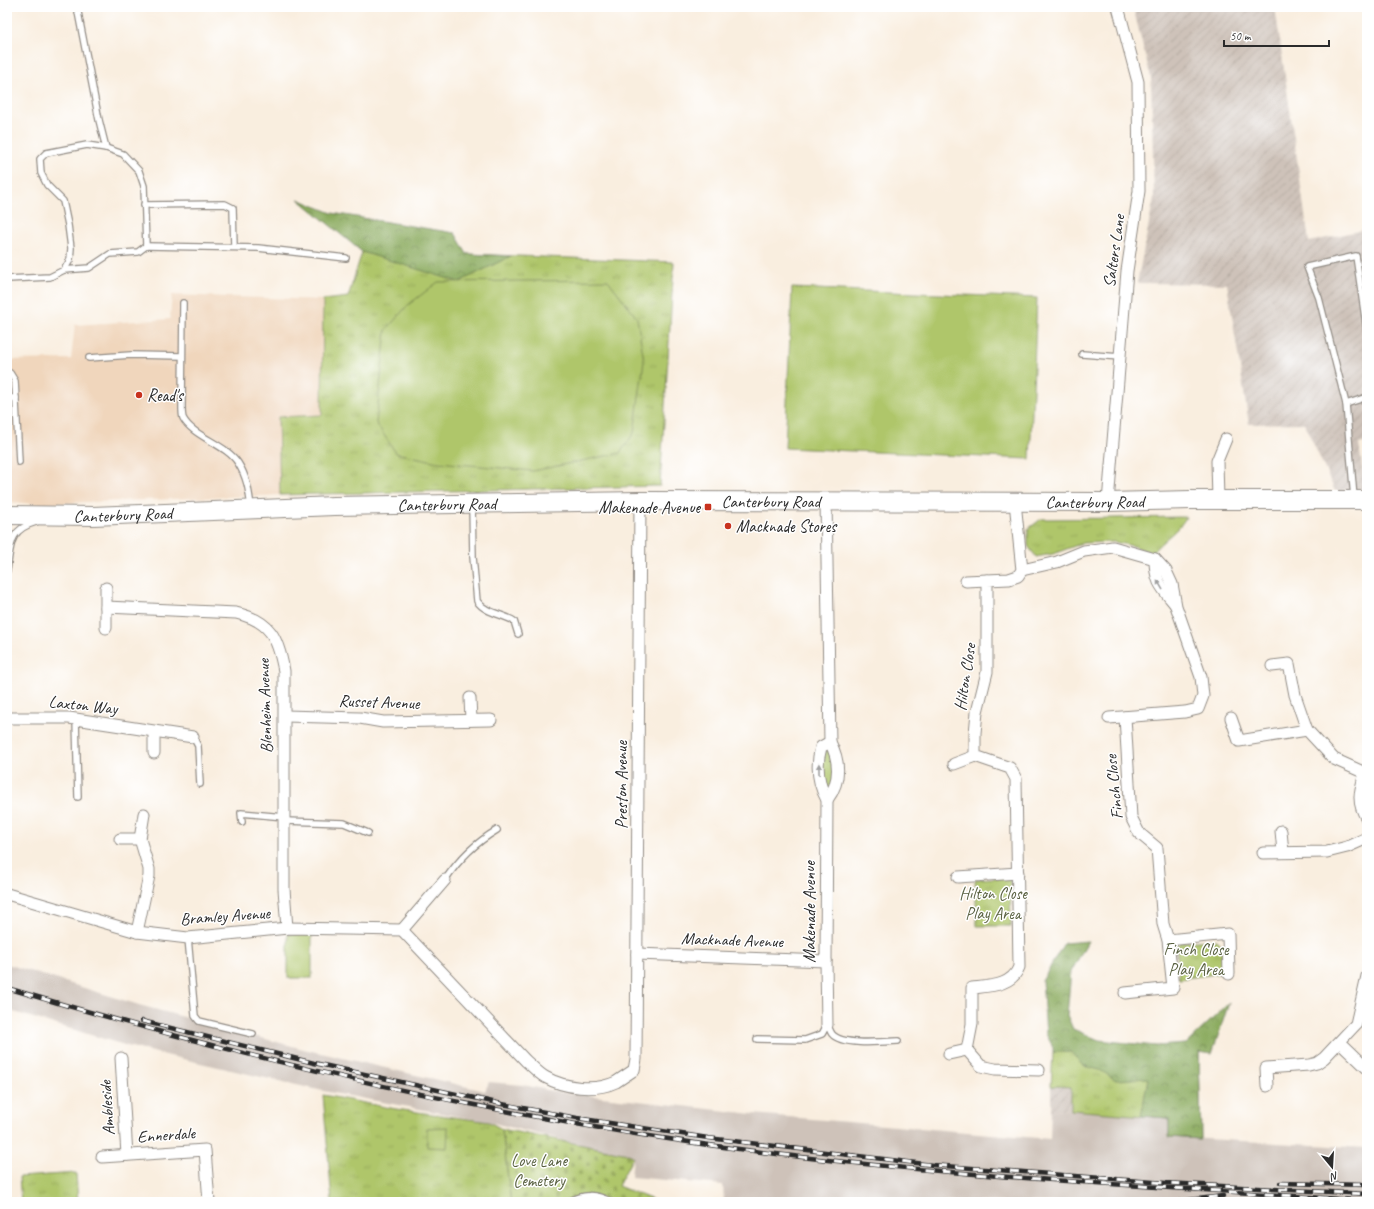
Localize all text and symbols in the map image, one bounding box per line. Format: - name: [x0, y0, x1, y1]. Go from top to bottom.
- scale bar: [1224, 22, 1329, 48]
- text: 50 m: [1230, 28, 1252, 44]
- street label: Salters Lane: [1099, 212, 1130, 289]
- place label: Read's: [147, 385, 185, 406]
- marker: Read's: [134, 390, 144, 400]
- street label: Canterbury Road: [721, 491, 822, 512]
- street label: Canterbury Road: [1045, 491, 1147, 513]
- street label: Canterbury Road: [397, 493, 499, 515]
- place label: Makenade Avenue: [599, 497, 701, 518]
- street label: Canterbury Road: [74, 502, 175, 527]
- marker: Makenade Avenue: [703, 502, 713, 512]
- place label: Macknade Stores: [736, 516, 838, 537]
- marker: Macknade Stores: [723, 521, 733, 531]
- one-way arrow: [1157, 579, 1164, 590]
- street label: Hilton Close: [949, 641, 981, 712]
- street label: Blenheim Avenue: [253, 657, 277, 753]
- street label: Russet Avenue: [338, 690, 421, 714]
- street label: Laxton Way: [48, 691, 120, 719]
- street label: Preston Avenue: [611, 740, 632, 829]
- street label: Finch Close: [1100, 752, 1128, 820]
- one-way arrow: [816, 762, 822, 775]
- street label: Makenade Avenue: [799, 860, 820, 963]
- park label: Hilton Close Play Area: [959, 883, 1028, 924]
- street label: Bramley Avenue: [179, 902, 272, 930]
- street label: Macknade Avenue: [681, 928, 785, 952]
- park label: Finch Close Play Area: [1164, 939, 1230, 980]
- street label: Ambleside: [95, 1078, 119, 1136]
- street label: Ennerdale: [136, 1122, 197, 1147]
- north arrow: [1312, 1147, 1352, 1187]
- park label: Love Lane Cemetery: [511, 1150, 568, 1191]
- text: N: [1328, 1169, 1340, 1185]

